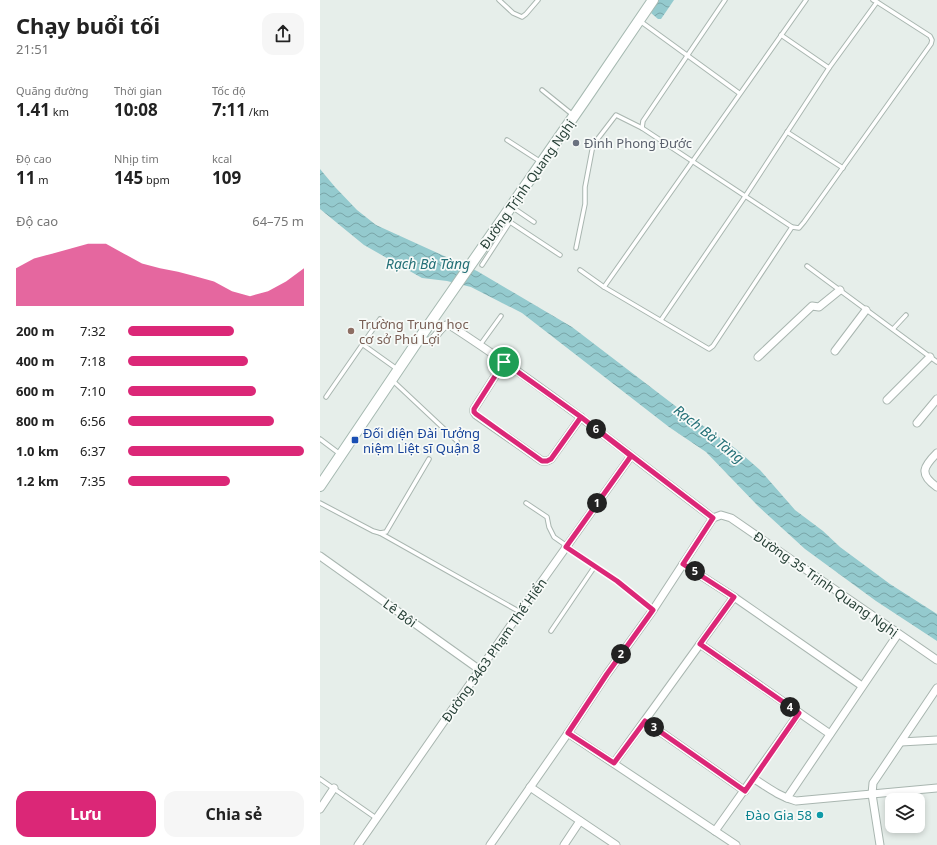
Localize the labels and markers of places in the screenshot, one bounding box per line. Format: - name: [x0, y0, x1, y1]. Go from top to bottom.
- place label: Đình Phong Đước: [584, 134, 692, 152]
- marker: Đình Phong Đước: [571, 138, 581, 148]
- place label: Trường Trung học cơ sở Phú Lợi: [359, 315, 469, 348]
- marker: Trường Trung học cơ sở Phú Lợi: [346, 326, 356, 336]
- pin: [487, 345, 521, 379]
- pin: 6: [586, 419, 606, 439]
- place label: Đối diện Đài Tưởng niệm Liệt sĩ Quận 8: [363, 424, 480, 457]
- marker: Đối diện Đài Tưởng niệm Liệt sĩ Quận 8: [350, 435, 360, 445]
- pin: 1: [587, 493, 607, 513]
- pin: 5: [685, 561, 705, 581]
- pin: 2: [611, 644, 631, 664]
- pin: 4: [780, 697, 800, 717]
- pin: 3: [644, 717, 664, 737]
- place label: Đào Gia 58: [746, 806, 812, 824]
- marker: Đào Gia 58: [815, 810, 825, 820]

